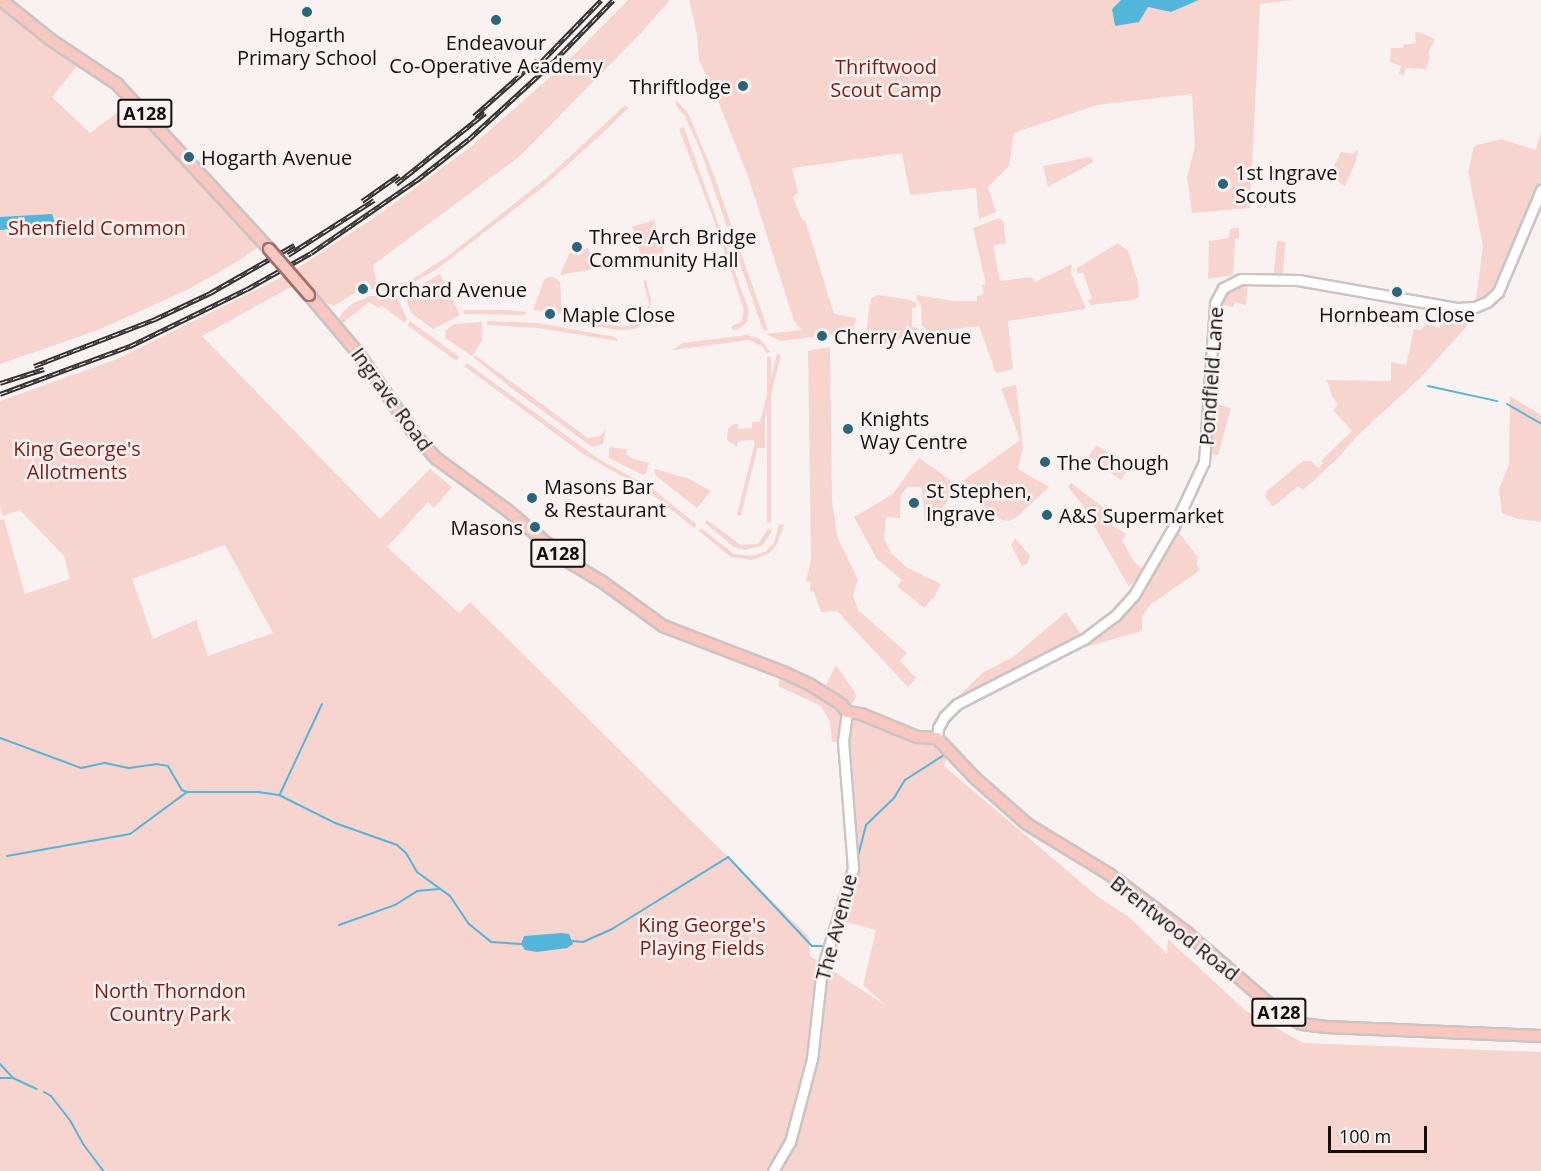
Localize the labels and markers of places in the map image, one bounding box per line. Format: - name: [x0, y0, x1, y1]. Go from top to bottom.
- marker: Hogarth Primary School: [300, 5, 314, 19]
- marker: Endeavour Co-Operative Academy: [489, 13, 503, 27]
- place label: Hogarth Primary School: [237, 22, 377, 69]
- place label: Endeavour Co-Operative Academy: [389, 30, 603, 77]
- place label: Thriftlodge: [629, 74, 731, 98]
- marker: Thriftlodge: [736, 79, 750, 93]
- place label: Hogarth Avenue: [201, 145, 352, 169]
- marker: Hogarth Avenue: [182, 150, 196, 164]
- place label: 1st Ingrave Scouts: [1235, 160, 1338, 207]
- marker: 1st Ingrave Scouts: [1216, 177, 1230, 191]
- place label: Three Arch Bridge Community Hall: [589, 224, 756, 271]
- marker: Three Arch Bridge Community Hall: [570, 240, 584, 254]
- place label: Orchard Avenue: [375, 277, 527, 301]
- marker: Orchard Avenue: [356, 282, 370, 296]
- marker: Hornbeam Close: [1390, 285, 1404, 299]
- place label: Maple Close: [562, 302, 675, 326]
- place label: Hornbeam Close: [1319, 302, 1475, 326]
- marker: Maple Close: [543, 307, 557, 321]
- place label: Cherry Avenue: [834, 324, 971, 348]
- marker: Cherry Avenue: [815, 329, 829, 343]
- place label: Knights Way Centre: [860, 406, 967, 453]
- marker: Knights Way Centre: [841, 422, 855, 436]
- place label: The Chough: [1057, 450, 1169, 474]
- marker: The Chough: [1038, 455, 1052, 469]
- place label: Masons Bar & Restaurant: [544, 474, 666, 521]
- place label: St Stephen, Ingrave: [926, 479, 1032, 526]
- marker: Masons Bar & Restaurant: [525, 491, 539, 505]
- marker: St Stephen, Ingrave: [907, 496, 921, 510]
- place label: A&S Supermarket: [1059, 503, 1224, 527]
- marker: A&S Supermarket: [1040, 508, 1054, 522]
- place label: Masons: [451, 515, 523, 539]
- marker: Masons: [528, 520, 542, 534]

